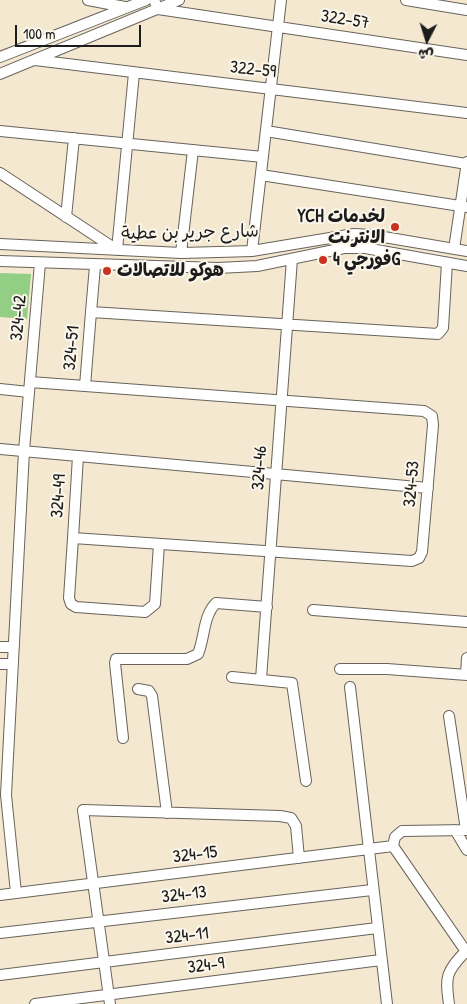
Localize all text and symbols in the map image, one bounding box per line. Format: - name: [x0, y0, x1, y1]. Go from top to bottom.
- street label: 322-57: [319, 6, 371, 34]
- scale bar: [18, 15, 144, 47]
- north arrow: [402, 15, 452, 65]
- text: 100 m: [23, 23, 56, 44]
- text: ش: [417, 45, 434, 66]
- street label: 322-59: [229, 57, 277, 83]
- place label: YCH لخدمات الانترنت: [297, 206, 385, 248]
- street label: شارع جرير بن عطية: [121, 221, 259, 245]
- marker: YCH لخدمات الانترنت: [389, 221, 401, 233]
- place label: فورجي 4G: [333, 249, 400, 271]
- marker: فورجي 4G: [317, 254, 329, 266]
- place label: هوكو للاتصالات: [117, 260, 224, 282]
- marker: هوكو للاتصالات: [101, 265, 113, 277]
- street label: 324-42: [6, 294, 32, 342]
- street label: 324-51: [59, 325, 85, 371]
- street label: 324-46: [248, 445, 272, 491]
- street label: 324-53: [399, 460, 425, 508]
- street label: 324-49: [47, 473, 71, 519]
- street label: 324-15: [172, 842, 218, 868]
- street label: 324-13: [160, 882, 208, 908]
- street label: 324-11: [164, 923, 210, 949]
- street label: 324-9: [186, 953, 226, 979]

